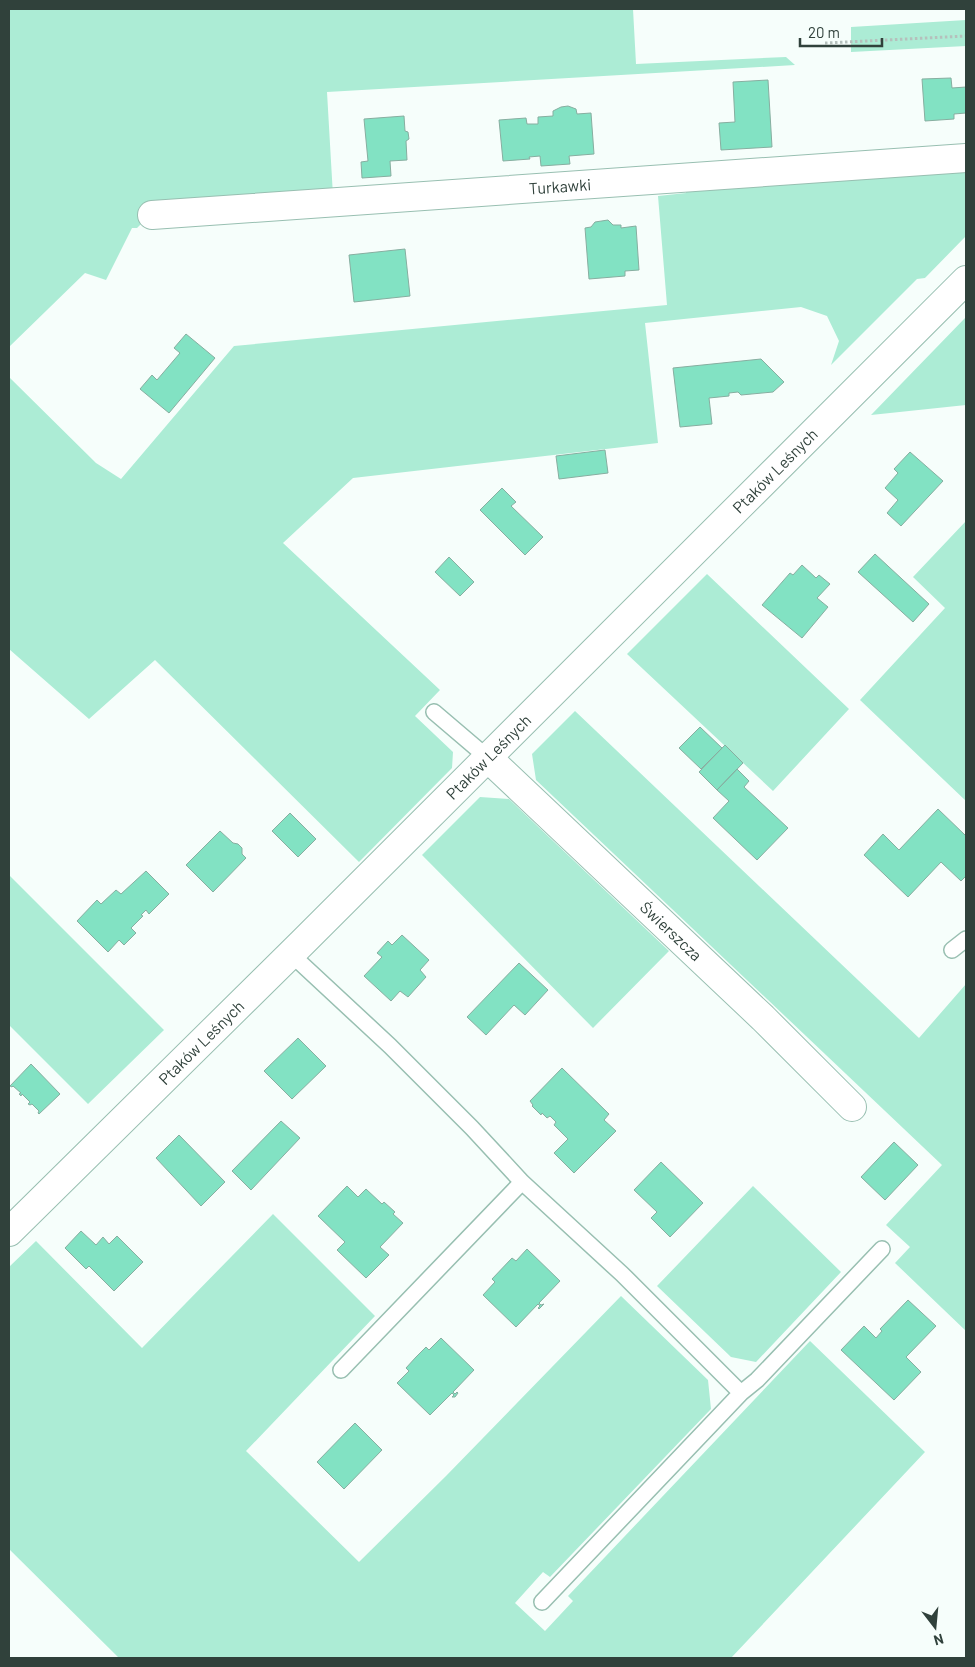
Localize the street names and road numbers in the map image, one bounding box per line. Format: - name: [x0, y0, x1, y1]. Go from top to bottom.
- street label: Turkawki: [528, 174, 592, 198]
- street label: Ptaków Leśnych: [728, 424, 821, 517]
- street label: Ptaków Leśnych: [442, 710, 534, 803]
- street label: Świerszcza: [637, 897, 706, 964]
- street label: Ptaków Leśnych: [154, 996, 247, 1088]

